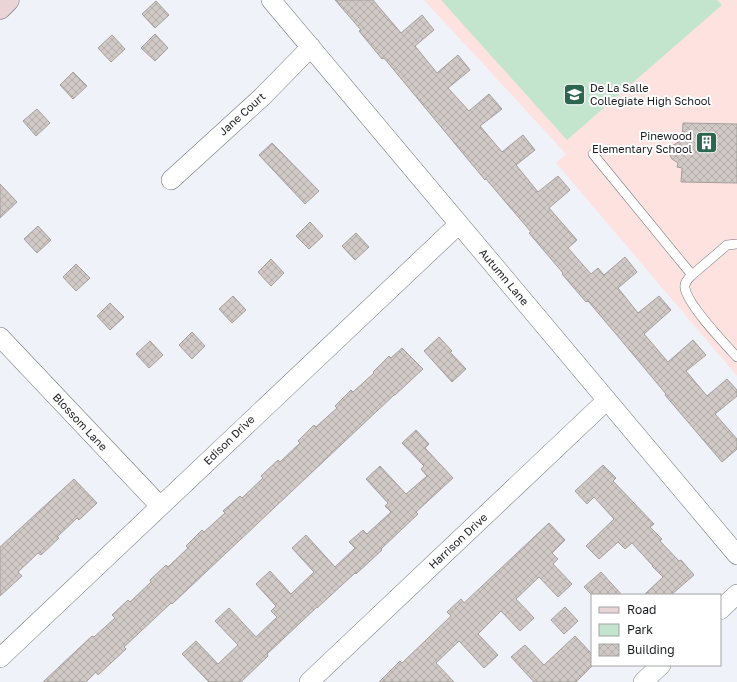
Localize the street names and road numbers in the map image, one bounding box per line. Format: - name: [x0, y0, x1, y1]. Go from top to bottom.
- street label: Jane Court: [216, 89, 268, 138]
- street label: Autumn Lane: [477, 246, 532, 308]
- street label: Blossom Lane: [50, 390, 110, 453]
- street label: Edison Drive: [201, 412, 257, 467]
- street label: Harrison Drive: [426, 510, 490, 571]

